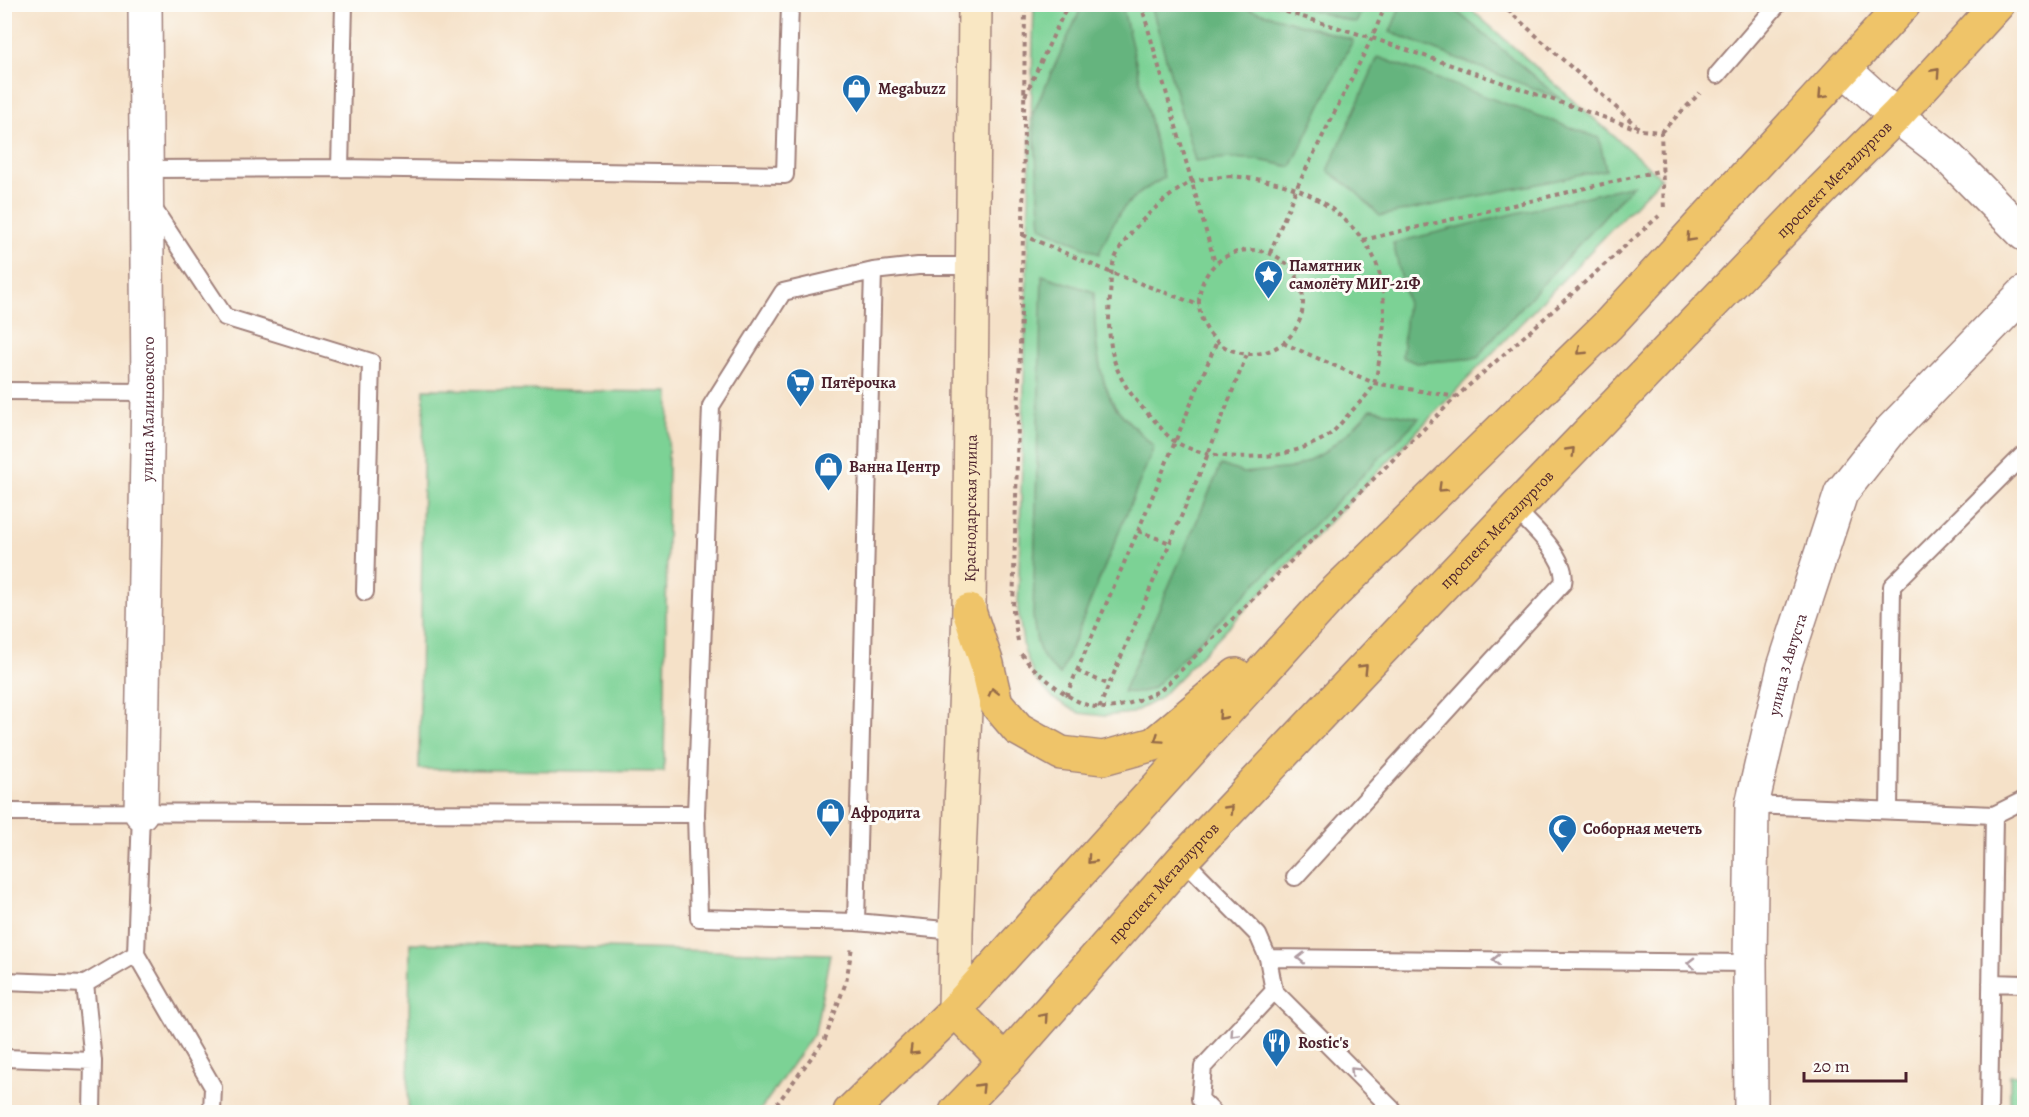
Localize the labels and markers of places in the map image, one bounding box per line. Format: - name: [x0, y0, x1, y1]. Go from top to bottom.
- shop icon: Megabuzz: [841, 72, 873, 114]
- place label: Megabuzz: [878, 78, 946, 100]
- place label: Памятник самолёту МИГ-21Ф: [1289, 255, 1421, 295]
- place icon: Памятник самолёту МИГ-21Ф: [1252, 258, 1284, 300]
- supermarket icon: Пятёрочка: [784, 366, 816, 408]
- place label: Пятёрочка: [821, 372, 896, 394]
- shop icon: Ванна Центр: [812, 450, 844, 492]
- place label: Ванна Центр: [849, 456, 941, 478]
- shop icon: Афродита: [814, 796, 846, 838]
- place label: Афродита: [850, 802, 921, 824]
- mosque icon: Соборная мечеть: [1546, 812, 1578, 854]
- place label: Соборная мечеть: [1583, 818, 1703, 840]
- restaurant icon: Rostic's: [1261, 1026, 1293, 1068]
- place label: Rostic's: [1298, 1032, 1349, 1054]

